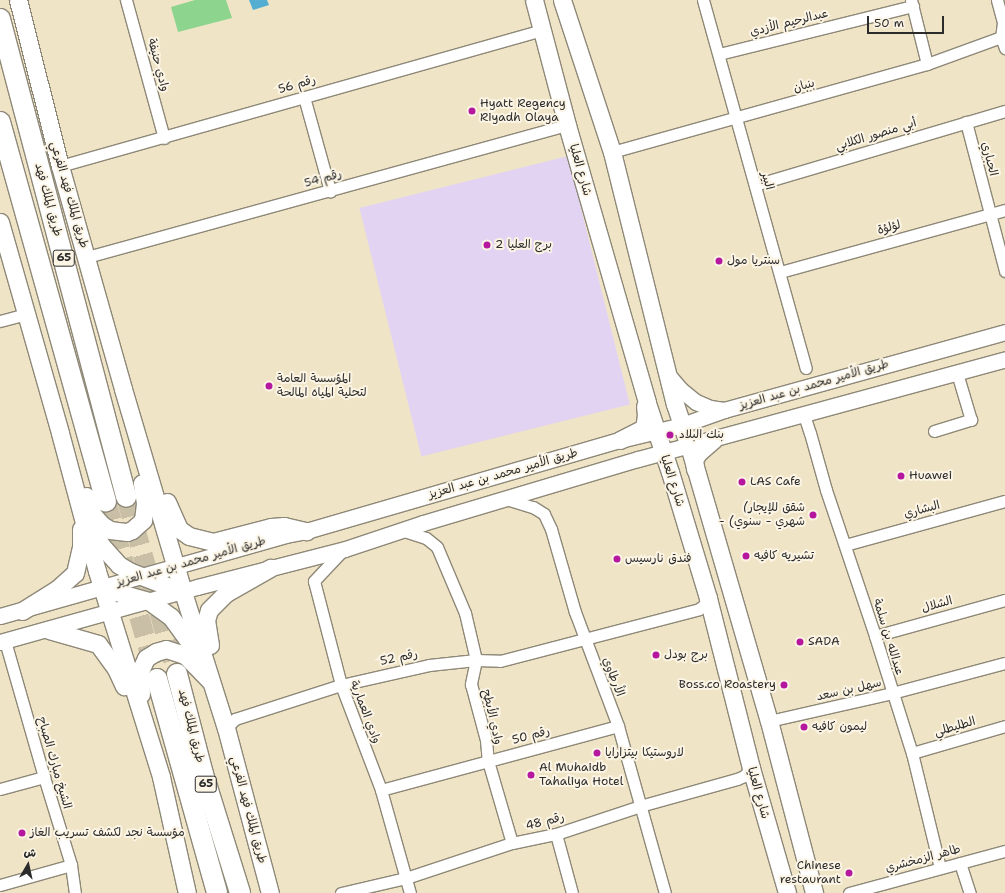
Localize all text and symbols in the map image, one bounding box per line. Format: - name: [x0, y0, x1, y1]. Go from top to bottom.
- street label: عبدالرحيم الأزدي: [748, 6, 830, 40]
- scale bar: [869, 8, 946, 34]
- text: 50 m: [874, 15, 904, 31]
- street label: وادي حنيفة: [144, 37, 172, 93]
- street label: رقم 56: [277, 73, 317, 97]
- street label: بنبان: [792, 76, 816, 96]
- place label: Hyatt Regency Riyadh Olaya: [480, 97, 566, 125]
- marker: Hyatt Regency Riyadh Olaya: [467, 106, 477, 116]
- street label: أبي منصور الكلابي: [834, 116, 918, 154]
- street label: طريق الملك فهد الفرعي: [47, 140, 91, 250]
- street label: الحباري: [978, 140, 1000, 178]
- street label: شارع العليا: [566, 142, 594, 198]
- street label: طريق الملك فهد: [31, 162, 65, 238]
- street label: رقم 54: [303, 167, 343, 191]
- street label: البير: [758, 170, 776, 192]
- street label: لؤلؤة: [876, 218, 902, 238]
- place label: برج العليا 2: [495, 238, 552, 252]
- marker: برج العليا 2: [482, 240, 492, 250]
- road number: 65: [52, 249, 76, 267]
- place label: سنتريا مول: [727, 254, 780, 268]
- marker: سنتريا مول: [714, 256, 724, 266]
- street label: طريق الأمير محمد بن عبد العزيز: [738, 357, 890, 413]
- place label: المؤسسة العامة لتحلية المياه المالحة: [277, 372, 367, 400]
- marker: المؤسسة العامة لتحلية المياه المالحة: [264, 381, 274, 391]
- place label: بنك البلاد: [679, 428, 724, 442]
- marker: بنك البلاد: [664, 429, 676, 441]
- street label: طريق الأمير محمد بن عبد العزيز: [427, 446, 579, 502]
- street label: شارع العليا: [657, 453, 687, 509]
- place label: Huawei: [909, 469, 952, 483]
- marker: Huawei: [896, 471, 906, 481]
- place label: LAS Cafe: [750, 475, 801, 489]
- marker: LAS Cafe: [737, 477, 747, 487]
- street label: البشاري: [902, 498, 942, 522]
- place label: (شقق للإيجار - (شهري - سنوي: [719, 501, 805, 529]
- marker: (شقق للإيجار - (شهري - سنوي: [808, 510, 818, 520]
- street label: طريق الأمير محمد بن عبد العزيز: [115, 534, 267, 590]
- place label: تشيريه كافيه: [754, 549, 814, 563]
- marker: تشيريه كافيه: [741, 551, 751, 561]
- place label: فندق نارسيس: [625, 552, 692, 566]
- marker: فندق نارسيس: [612, 554, 622, 564]
- street label: الشلال: [920, 594, 954, 616]
- street label: عبدالله بن سلمة: [870, 597, 906, 677]
- place label: SADA: [808, 635, 840, 649]
- marker: SADA: [795, 637, 805, 647]
- street label: رقم 52: [379, 647, 419, 669]
- place label: برج بودل: [664, 648, 708, 662]
- marker: برج بودل: [651, 650, 661, 660]
- street label: الأرطاوي: [599, 655, 627, 699]
- street label: سهل بن سعد: [815, 676, 883, 704]
- street label: وادي العمارية: [346, 678, 384, 746]
- place label: Boss.co Roastery: [679, 678, 776, 692]
- marker: Boss.co Roastery: [779, 680, 789, 690]
- street label: طريق الملك فهد: [175, 688, 207, 764]
- street label: وادي الأبطح: [479, 688, 505, 746]
- street label: الطليطلي: [933, 714, 977, 740]
- street label: الشيخ مبارك الصباح: [34, 715, 74, 811]
- place label: ليمون كافيه: [812, 720, 867, 734]
- marker: ليمون كافيه: [799, 722, 809, 732]
- street label: رقم 50: [511, 724, 551, 748]
- place label: لاروستيكا بيتزارايا: [605, 746, 684, 760]
- marker: لاروستيكا بيتزارايا: [592, 748, 602, 758]
- street label: طريق الملك فهد الفرعي: [227, 755, 269, 865]
- place label: Al Muhaidb Tahaliya Hotel: [539, 761, 623, 789]
- street label: شارع العليا: [744, 765, 772, 821]
- marker: Al Muhaidb Tahaliya Hotel: [526, 770, 536, 780]
- road number: 65: [194, 775, 218, 793]
- street label: رقم 48: [524, 810, 566, 834]
- place label: مؤسسة نجد لكشف تسريب الغاز: [30, 826, 185, 840]
- marker: مؤسسة نجد لكشف تسريب الغاز: [17, 828, 27, 838]
- street label: طاهر الزمخشري: [884, 842, 962, 876]
- text: ش: [23, 844, 37, 861]
- north arrow: [8, 845, 48, 885]
- place label: Chinese restaurant: [780, 859, 841, 887]
- marker: Chinese restaurant: [844, 868, 854, 878]

